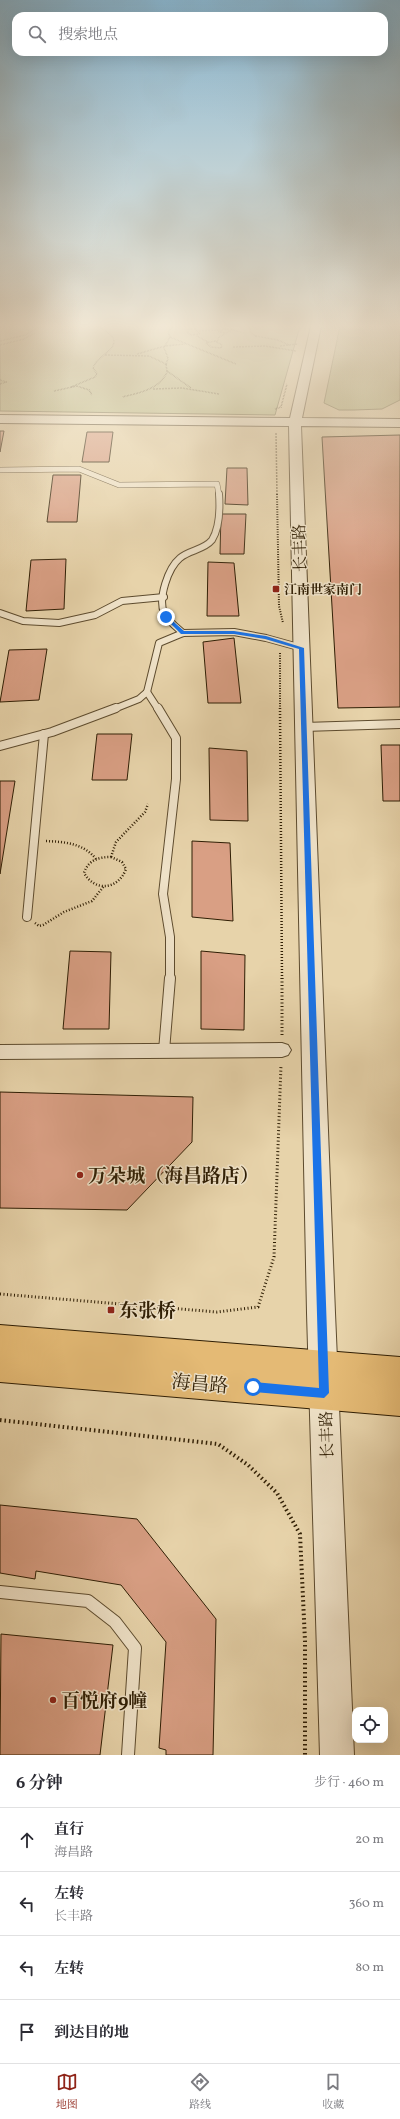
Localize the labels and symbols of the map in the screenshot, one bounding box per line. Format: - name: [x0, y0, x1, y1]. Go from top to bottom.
- street label: 长丰路: [289, 524, 313, 572]
- place label: 江南世家南门: [284, 582, 362, 600]
- marker: 江南世家南门: [271, 584, 281, 594]
- route end: [157, 608, 175, 626]
- place label: 万朵城（海昌路店）: [88, 1164, 259, 1190]
- marker: 万朵城（海昌路店）: [75, 1170, 85, 1180]
- place label: 东张桥: [119, 1299, 176, 1325]
- marker: 东张桥: [106, 1305, 116, 1315]
- street label: 海昌路: [170, 1370, 229, 1400]
- route start: [244, 1378, 262, 1396]
- street label: 长丰路: [316, 1411, 340, 1459]
- place label: 百悦府9幢: [61, 1689, 148, 1715]
- marker: 百悦府9幢: [48, 1695, 58, 1705]

